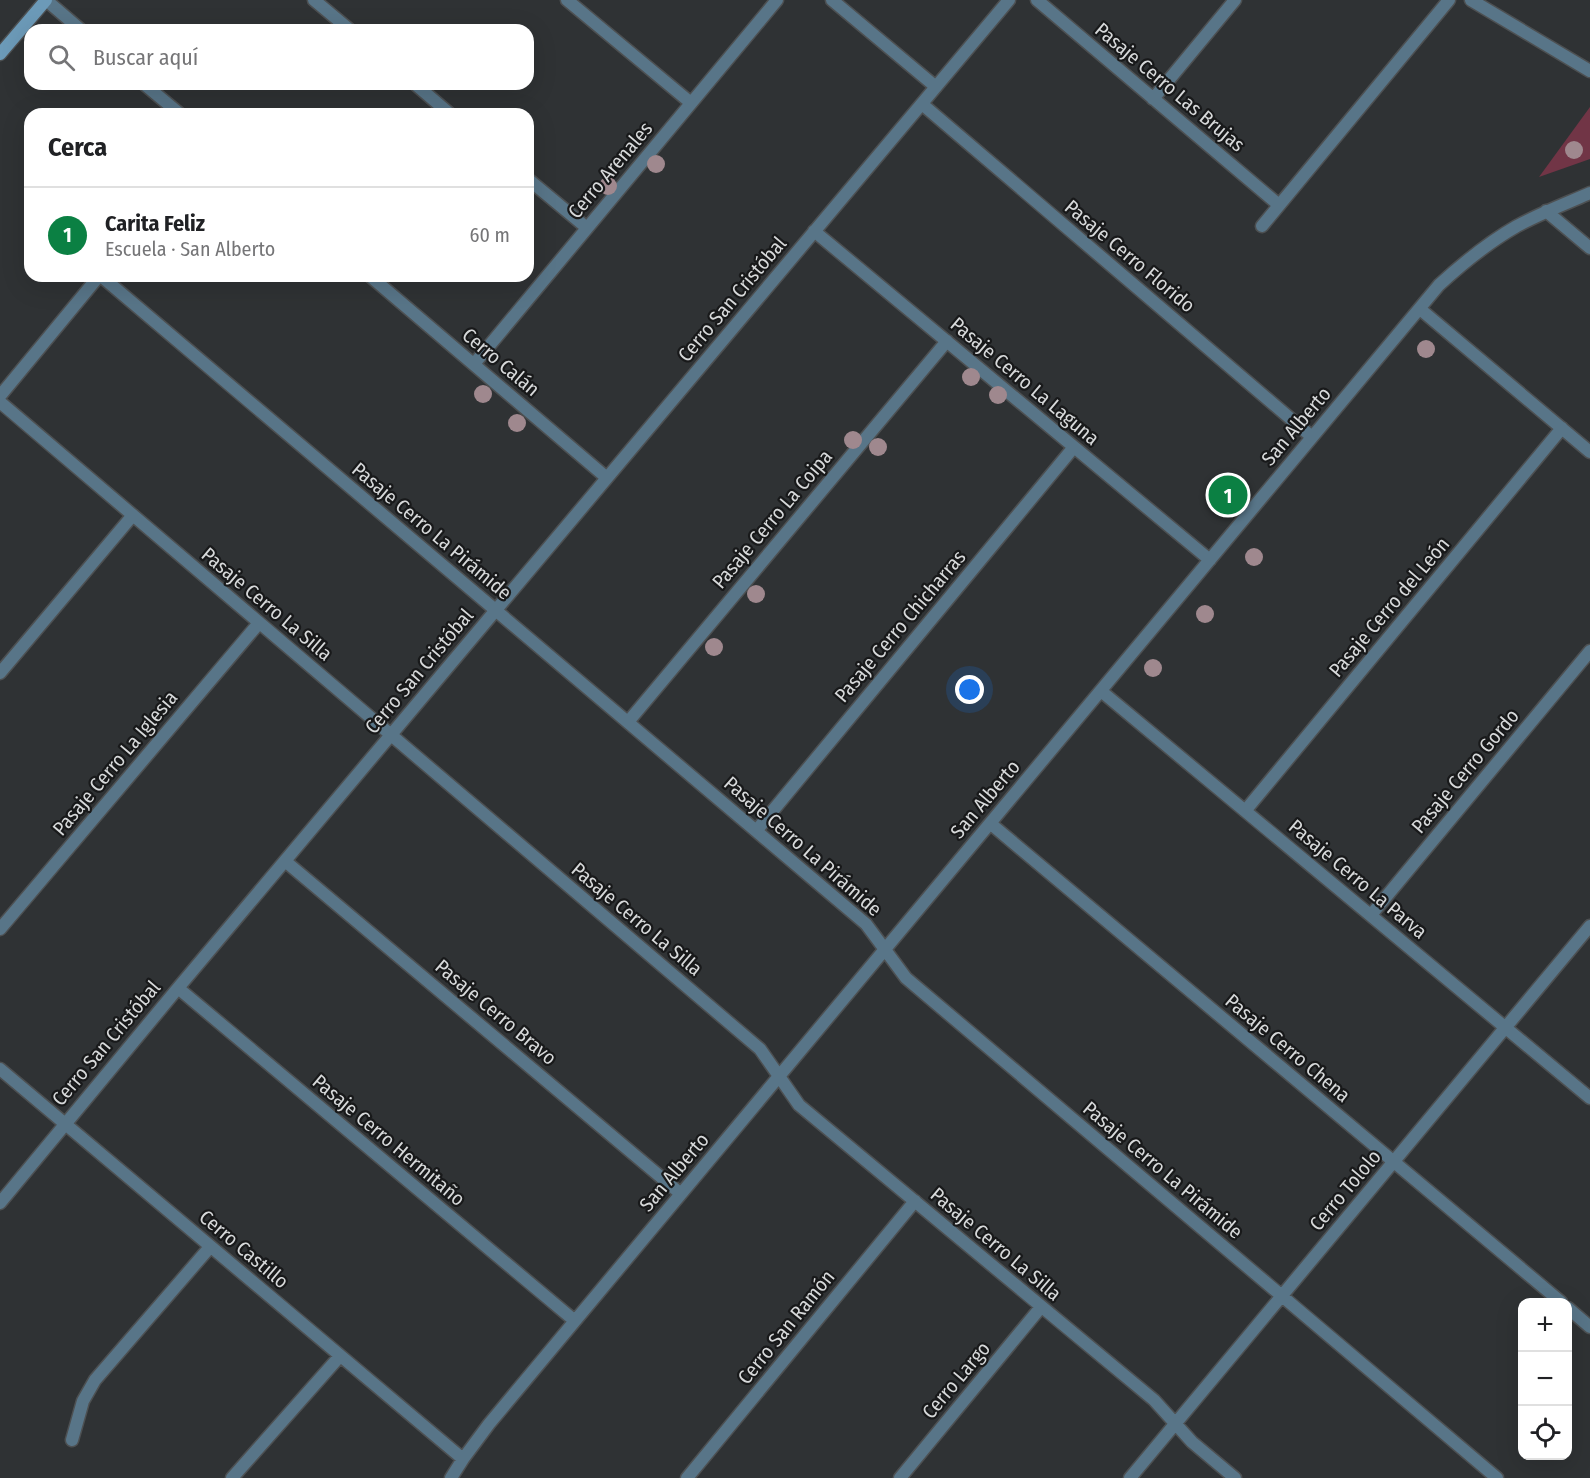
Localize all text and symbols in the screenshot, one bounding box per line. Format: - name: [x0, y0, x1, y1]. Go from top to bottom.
- street label: Pasaje Cerro Las Brujas: [1090, 17, 1250, 157]
- search box: [24, 24, 534, 90]
- icon: search: [45, 41, 78, 74]
- text: Buscar aquí: [93, 44, 198, 71]
- street label: Cerro Arenales: [563, 117, 657, 223]
- text: Cerca: [48, 132, 107, 163]
- street label: Pasaje Cerro Florido: [1060, 195, 1200, 317]
- text: Carita Feliz: [105, 210, 205, 237]
- text: 1: [63, 223, 72, 247]
- text: 60 m: [470, 223, 510, 247]
- street label: Cerro San Cristóbal: [673, 232, 791, 366]
- text: Escuela · San Alberto: [105, 237, 275, 261]
- street label: Pasaje Cerro La Laguna: [946, 312, 1104, 450]
- street label: Cerro Calán: [458, 323, 544, 401]
- street label: San Alberto: [1256, 382, 1336, 470]
- street label: Pasaje Cerro La Coipa: [707, 445, 837, 593]
- street label: Pasaje Cerro La Pirámide: [347, 457, 517, 605]
- pin: 1: [1208, 472, 1248, 518]
- street label: Pasaje Cerro del León: [1324, 532, 1454, 682]
- street label: Pasaje Cerro La Silla: [197, 542, 337, 666]
- street label: Pasaje Cerro Chicharras: [829, 545, 971, 707]
- street label: Cerro San Cristóbal: [360, 604, 478, 738]
- your location: [955, 675, 984, 704]
- street label: Pasaje Cerro La Iglesia: [48, 686, 182, 840]
- street label: Pasaje Cerro Gordo: [1406, 704, 1524, 838]
- street label: San Alberto: [945, 755, 1025, 843]
- street label: Pasaje Cerro La Pirámide: [719, 771, 887, 921]
- street label: Pasaje Cerro La Parva: [1284, 814, 1432, 944]
- street label: Pasaje Cerro La Silla: [567, 857, 707, 981]
- street label: Pasaje Cerro Bravo: [430, 954, 562, 1070]
- street label: Cerro San Cristóbal: [47, 976, 165, 1110]
- street label: Pasaje Cerro Chena: [1221, 989, 1355, 1107]
- street label: Pasaje Cerro Hermitaño: [308, 1069, 470, 1211]
- street label: Pasaje Cerro La Pirámide: [1078, 1096, 1248, 1244]
- street label: San Alberto: [634, 1128, 714, 1216]
- street label: Cerro Tololo: [1304, 1145, 1386, 1235]
- street label: Pasaje Cerro La Silla: [926, 1182, 1066, 1306]
- street label: Cerro Castillo: [195, 1205, 293, 1293]
- street label: Cerro San Ramón: [733, 1265, 839, 1389]
- map controls: [1518, 1298, 1572, 1460]
- button: +: [1518, 1298, 1572, 1352]
- street label: Cerro Largo: [917, 1337, 995, 1423]
- button: −: [1518, 1352, 1572, 1406]
- button: locate: [1518, 1406, 1572, 1460]

